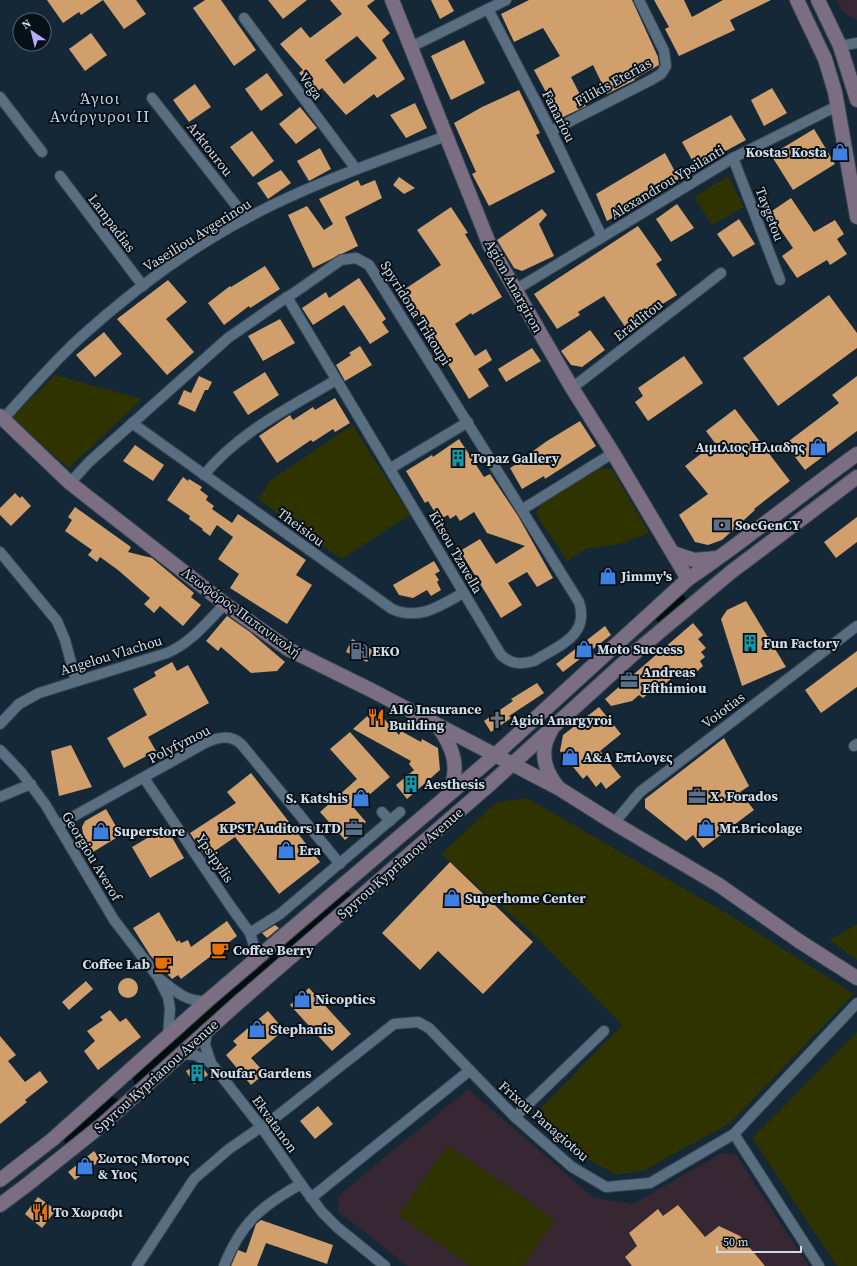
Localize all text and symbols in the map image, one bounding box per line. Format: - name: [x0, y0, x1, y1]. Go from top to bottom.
- north arrow: [12, 12, 52, 52]
- text: N: [19, 16, 34, 33]
- street label: Filikis Eterias: [571, 53, 655, 111]
- street label: Vega: [294, 68, 328, 105]
- district label: Άγιοι Ανάργυροι ΙΙ: [50, 87, 150, 127]
- street label: Fanariou: [537, 87, 581, 145]
- street label: Arktourou: [182, 117, 238, 181]
- street label: Alexandrou Ypsilanti: [606, 140, 728, 224]
- place label: Kostas Kosta: [745, 142, 828, 162]
- shop icon: Kostas Kosta: [830, 142, 850, 162]
- street label: Taygetou: [751, 184, 789, 244]
- street label: Lampadias: [83, 190, 141, 256]
- street label: Vaseiliou Avgerinou: [139, 194, 255, 276]
- street label: Agion Anargiron: [480, 236, 548, 337]
- street label: Spyridona Trikoupi: [376, 257, 456, 369]
- street label: Eraklitou: [609, 294, 667, 346]
- place label: Αιμιλιος Ηλιαδης: [695, 437, 805, 457]
- shop icon: Αιμιλιος Ηλιαδης: [808, 437, 828, 457]
- building icon: Topaz Gallery: [448, 448, 468, 468]
- place label: Topaz Gallery: [471, 448, 560, 468]
- street label: Theisiou: [273, 503, 329, 551]
- street label: Kitsou Tzavella: [424, 507, 488, 598]
- bank icon: SocGenCY: [712, 515, 732, 535]
- place label: SocGenCY: [735, 515, 801, 535]
- street label: Λεωφόρος Παπανικολή: [177, 562, 305, 662]
- shop icon: Jimmy's: [598, 566, 618, 586]
- place label: Jimmy's: [620, 566, 673, 586]
- street label: Angelou Vlachou: [57, 630, 165, 680]
- building icon: Fun Factory: [740, 633, 760, 653]
- place label: Fun Factory: [763, 633, 840, 653]
- shop icon: Moto Success: [574, 639, 594, 659]
- place label: Moto Success: [597, 639, 684, 659]
- fuel station icon: EKO: [349, 641, 369, 661]
- place label: EKO: [372, 641, 400, 661]
- place label: Andreas Efthimiou: [642, 662, 707, 698]
- office icon: Andreas Efthimiou: [619, 670, 639, 690]
- street label: Voiotias: [697, 687, 749, 733]
- place label: AIG Insurance Building: [389, 699, 482, 735]
- restaurant icon: AIG Insurance Building: [366, 707, 386, 727]
- church icon: Agioi Anargyroi: [487, 710, 507, 730]
- place label: Agioi Anargyroi: [510, 710, 613, 730]
- street label: Polyfymou: [144, 720, 214, 768]
- shop icon: Α&Α Επιλογες: [560, 747, 580, 767]
- place label: Α&Α Επιλογες: [583, 747, 673, 767]
- building icon: Aesthesis: [401, 774, 421, 794]
- place label: Aesthesis: [424, 774, 486, 794]
- office icon: X. Forados: [687, 786, 707, 806]
- place label: X. Forados: [710, 786, 778, 806]
- place label: S. Katshis: [286, 788, 349, 808]
- shop icon: S. Katshis: [351, 788, 371, 808]
- street label: Spyrou Kyprianou Avenue: [332, 802, 468, 924]
- street label: Georgiou Averof: [57, 807, 127, 905]
- place label: KPST Auditors LTD: [219, 818, 341, 838]
- office icon: KPST Auditors LTD: [344, 818, 364, 838]
- shop icon: Mr.Bricolage: [696, 818, 716, 838]
- place label: Mr.Bricolage: [719, 818, 802, 838]
- shop icon: Superstore: [91, 821, 111, 841]
- place label: Superstore: [114, 821, 185, 841]
- street label: Ypsipylis: [191, 830, 239, 886]
- shop icon: Era: [276, 840, 296, 860]
- place label: Era: [299, 840, 321, 860]
- shop icon: Superhome Center: [442, 888, 462, 908]
- place label: Superhome Center: [465, 888, 586, 908]
- cafe icon: Coffee Berry: [210, 940, 230, 960]
- place label: Coffee Berry: [233, 940, 314, 960]
- place label: Coffee Lab: [82, 954, 150, 974]
- cafe icon: Coffee Lab: [153, 954, 173, 974]
- shop icon: Nicoptics: [292, 989, 312, 1009]
- place label: Nicoptics: [315, 989, 376, 1009]
- street label: Spyrou Kyprianou Avenue: [89, 1015, 223, 1137]
- shop icon: Stephanis: [247, 1019, 267, 1039]
- place label: Stephanis: [270, 1019, 334, 1039]
- building icon: Noufar Gardens: [187, 1063, 207, 1083]
- place label: Noufar Gardens: [210, 1063, 312, 1083]
- street label: Frixou Panagiotou: [494, 1076, 594, 1166]
- street label: Ekvatanon: [247, 1091, 303, 1157]
- place label: Σωτος Μοτορς & Υιος: [98, 1148, 190, 1184]
- shop icon: Σωτος Μοτορς & Υιος: [75, 1156, 95, 1176]
- restaurant icon: Το Χωραφι: [30, 1202, 50, 1222]
- place label: Το Χωραφι: [53, 1202, 123, 1222]
- scale bar: [717, 1228, 801, 1254]
- text: 50 m: [723, 1234, 749, 1250]

